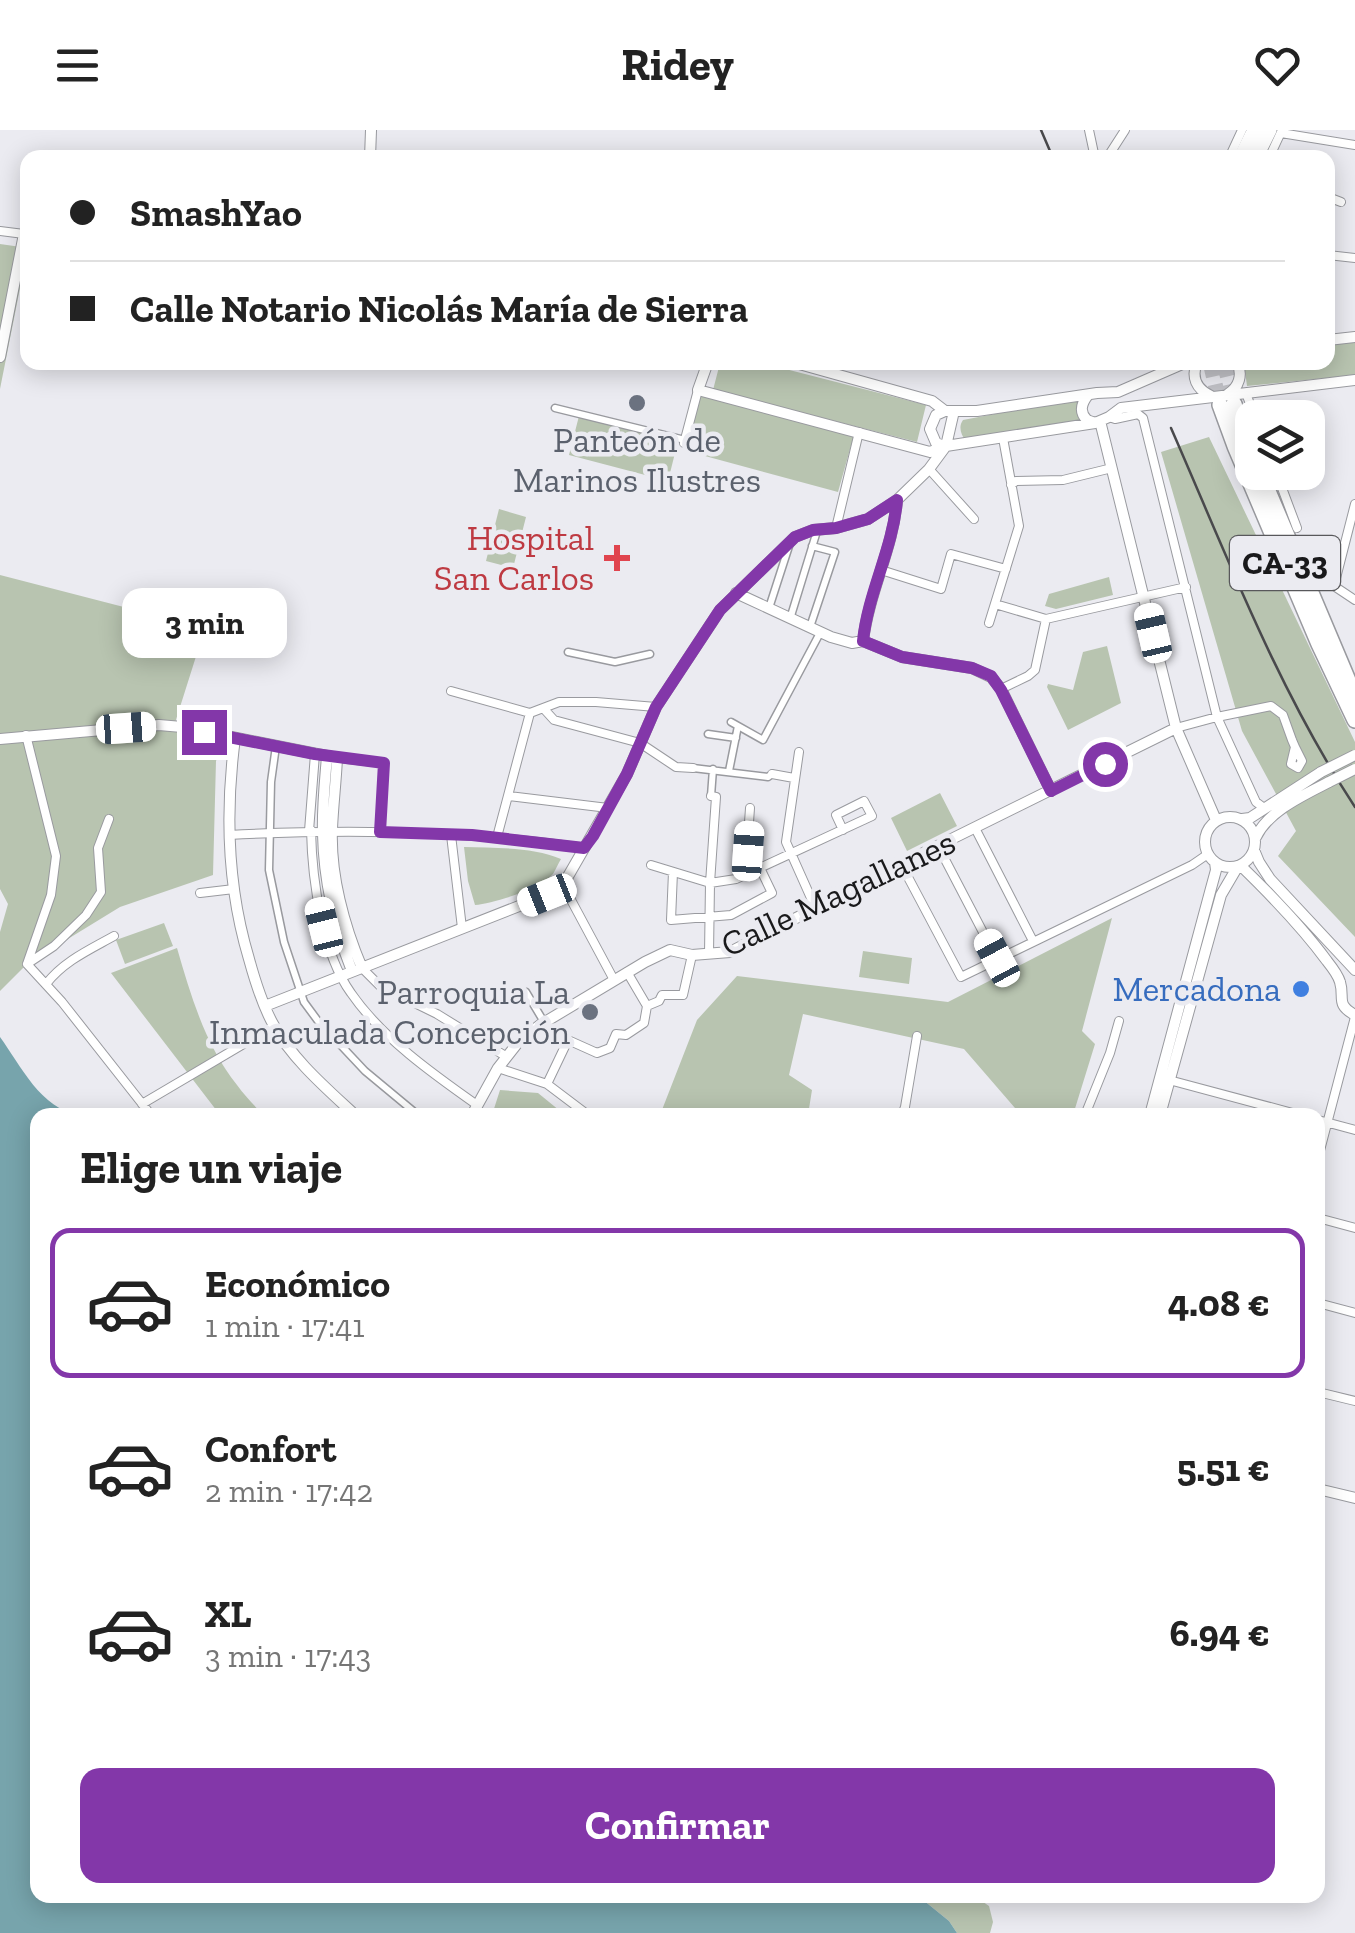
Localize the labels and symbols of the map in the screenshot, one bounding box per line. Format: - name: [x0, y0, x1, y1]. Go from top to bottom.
- marker: Panteón de Marinos Ilustres: [626, 392, 648, 414]
- place label: Panteón de Marinos Ilustres: [513, 419, 761, 501]
- place label: Hospital San Carlos: [434, 517, 594, 599]
- road number: CA-33: [1230, 536, 1340, 590]
- marker: Hospital San Carlos: [604, 545, 630, 571]
- callout: 3 min: [121, 587, 286, 657]
- car: [1132, 600, 1174, 666]
- route end: [182, 710, 227, 755]
- car: [95, 711, 157, 745]
- route start: [1083, 742, 1128, 787]
- street label: Calle Magallanes: [714, 820, 962, 966]
- car: [731, 820, 765, 882]
- car: [514, 870, 580, 920]
- car: [302, 894, 346, 960]
- car: [970, 924, 1024, 992]
- place label: Mercadona: [1113, 968, 1281, 1010]
- place label: Parroquia La Inmaculada Concepción: [209, 971, 570, 1053]
- marker: Mercadona: [1290, 978, 1312, 1000]
- marker: Parroquia La Inmaculada Concepción: [579, 1001, 601, 1023]

